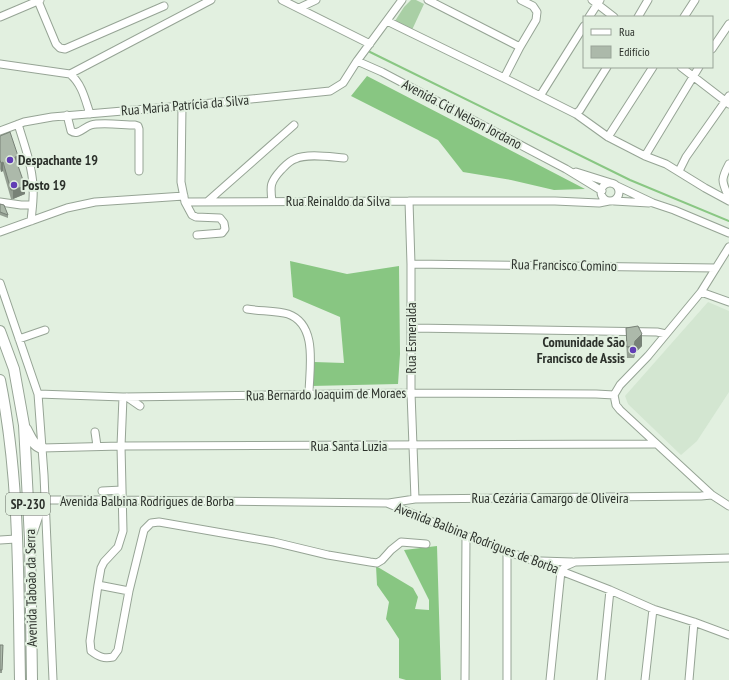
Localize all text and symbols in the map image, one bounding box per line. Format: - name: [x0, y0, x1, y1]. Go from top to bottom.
- legend: [583, 16, 713, 68]
- text: Rua: [619, 24, 635, 39]
- text: Edifício: [619, 44, 650, 59]
- street label: Avenida Cid Nelson Jordano: [399, 75, 525, 153]
- street label: Rua Maria Patrícia da Silva: [120, 90, 250, 120]
- place label: Despachante 19: [18, 151, 98, 169]
- marker: Despachante 19: [5, 155, 15, 165]
- place label: Posto 19: [22, 176, 66, 194]
- marker: Posto 19: [9, 180, 19, 190]
- street label: Rua Reinaldo da Silva: [286, 192, 390, 210]
- street label: Rua Francisco Comino: [511, 255, 617, 275]
- street label: Rua Esmeralda: [402, 302, 420, 374]
- place label: Comunidade São Francisco de Assis: [537, 333, 625, 367]
- marker: Comunidade São Francisco de Assis: [628, 345, 638, 355]
- street label: Rua Bernardo Joaquim de Moraes: [246, 384, 407, 404]
- street label: Rua Santa Luzia: [311, 437, 387, 455]
- street label: Rua Cezária Camargo de Oliveira: [471, 489, 629, 507]
- street label: Avenida Balbina Rodrigues de Borba: [60, 492, 234, 510]
- road number: SP-230: [6, 493, 50, 515]
- street label: Avenida Balbina Rodrigues de Borba: [392, 498, 562, 578]
- street label: Avenida Taboão da Serra: [21, 529, 41, 647]

